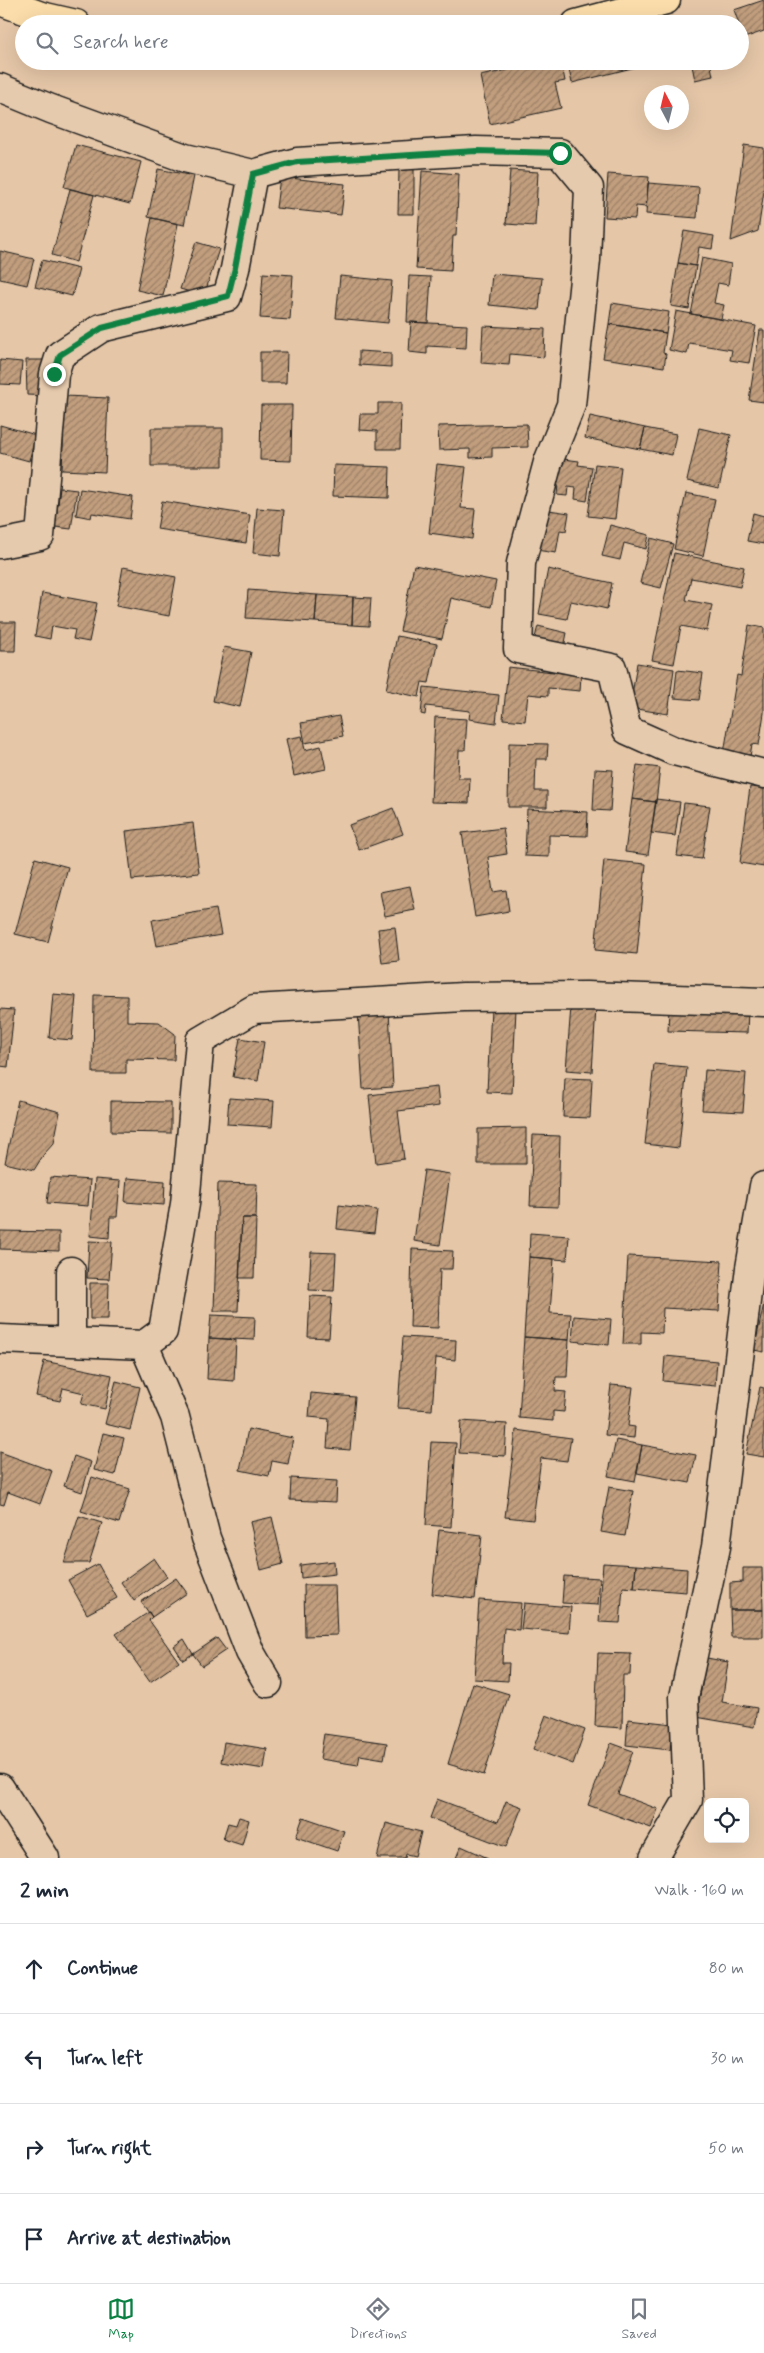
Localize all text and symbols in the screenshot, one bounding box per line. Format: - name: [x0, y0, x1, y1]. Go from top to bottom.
- search box: [15, 15, 749, 70]
- icon: search: [33, 29, 61, 57]
- text: Search here: [73, 30, 169, 55]
- north arrow: [644, 85, 689, 130]
- route start: [549, 142, 572, 165]
- route end: [43, 363, 66, 386]
- map controls: [704, 1798, 749, 1843]
- button: locate: [704, 1798, 749, 1843]
- text: 2 min: [20, 1877, 69, 1905]
- text: Walk · 160 m: [654, 1880, 744, 1901]
- icon: ahead: [20, 1955, 48, 1983]
- text: Continue: [67, 1956, 138, 1981]
- text: 80 m: [709, 1958, 744, 1979]
- icon: left: [20, 2045, 48, 2073]
- text: Turn left: [67, 2046, 143, 2071]
- text: 30 m: [711, 2048, 744, 2069]
- icon: right: [20, 2135, 48, 2163]
- text: Turn right: [67, 2136, 151, 2161]
- text: 50 m: [708, 2138, 744, 2159]
- icon: arrive: [20, 2225, 48, 2253]
- text: Arrive at destination: [67, 2226, 231, 2251]
- tab: Map: [107, 2295, 135, 2343]
- tab: Directions: [350, 2295, 407, 2343]
- tab: Saved: [621, 2295, 657, 2343]

